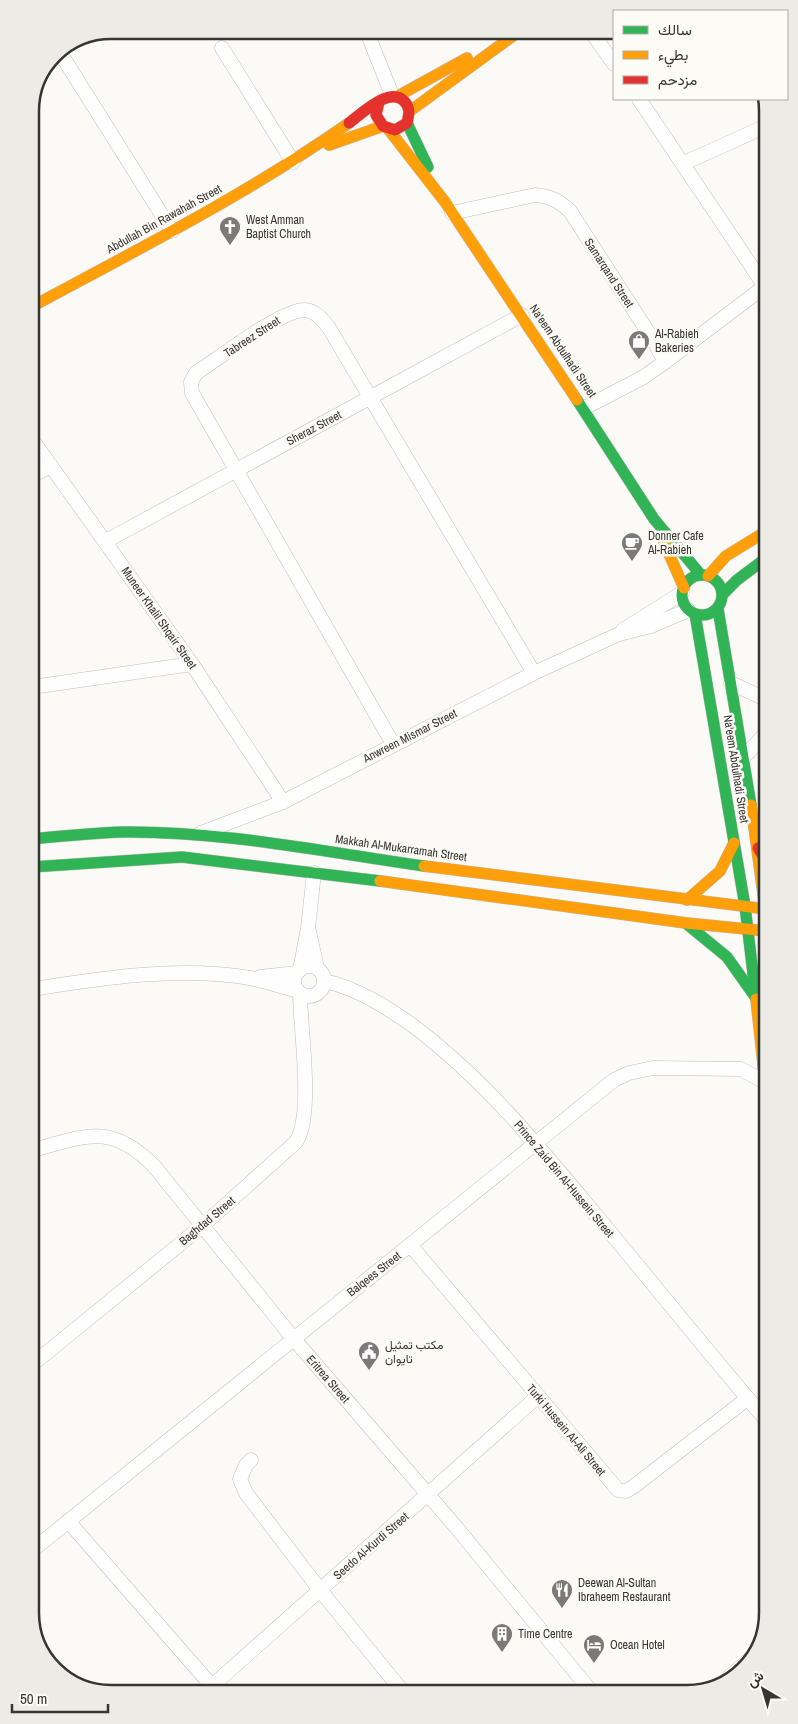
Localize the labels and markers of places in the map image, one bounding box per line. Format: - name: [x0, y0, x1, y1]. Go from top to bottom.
- place label: West Amman Baptist Church: [246, 212, 311, 242]
- church icon: West Amman Baptist Church: [218, 215, 242, 246]
- place label: Al-Rabieh Bakeries: [654, 326, 699, 356]
- shop icon: Al-Rabieh Bakeries: [627, 329, 651, 360]
- place label: Donner Cafe Al-Rabieh: [647, 528, 704, 558]
- cafe icon: Donner Cafe Al-Rabieh: [620, 531, 644, 562]
- place label: مكتب تمثيل تايوان: [385, 1337, 443, 1367]
- public building icon: مكتب تمثيل تايوان: [357, 1340, 381, 1371]
- place label: Deewan Al-Sultan Ibraheem Restaurant: [578, 1575, 671, 1605]
- restaurant icon: Deewan Al-Sultan Ibraheem Restaurant: [550, 1578, 574, 1609]
- building icon: Time Centre: [490, 1622, 514, 1653]
- place label: Time Centre: [518, 1626, 572, 1642]
- hotel icon: Ocean Hotel: [582, 1633, 606, 1664]
- place label: Ocean Hotel: [610, 1637, 665, 1653]

